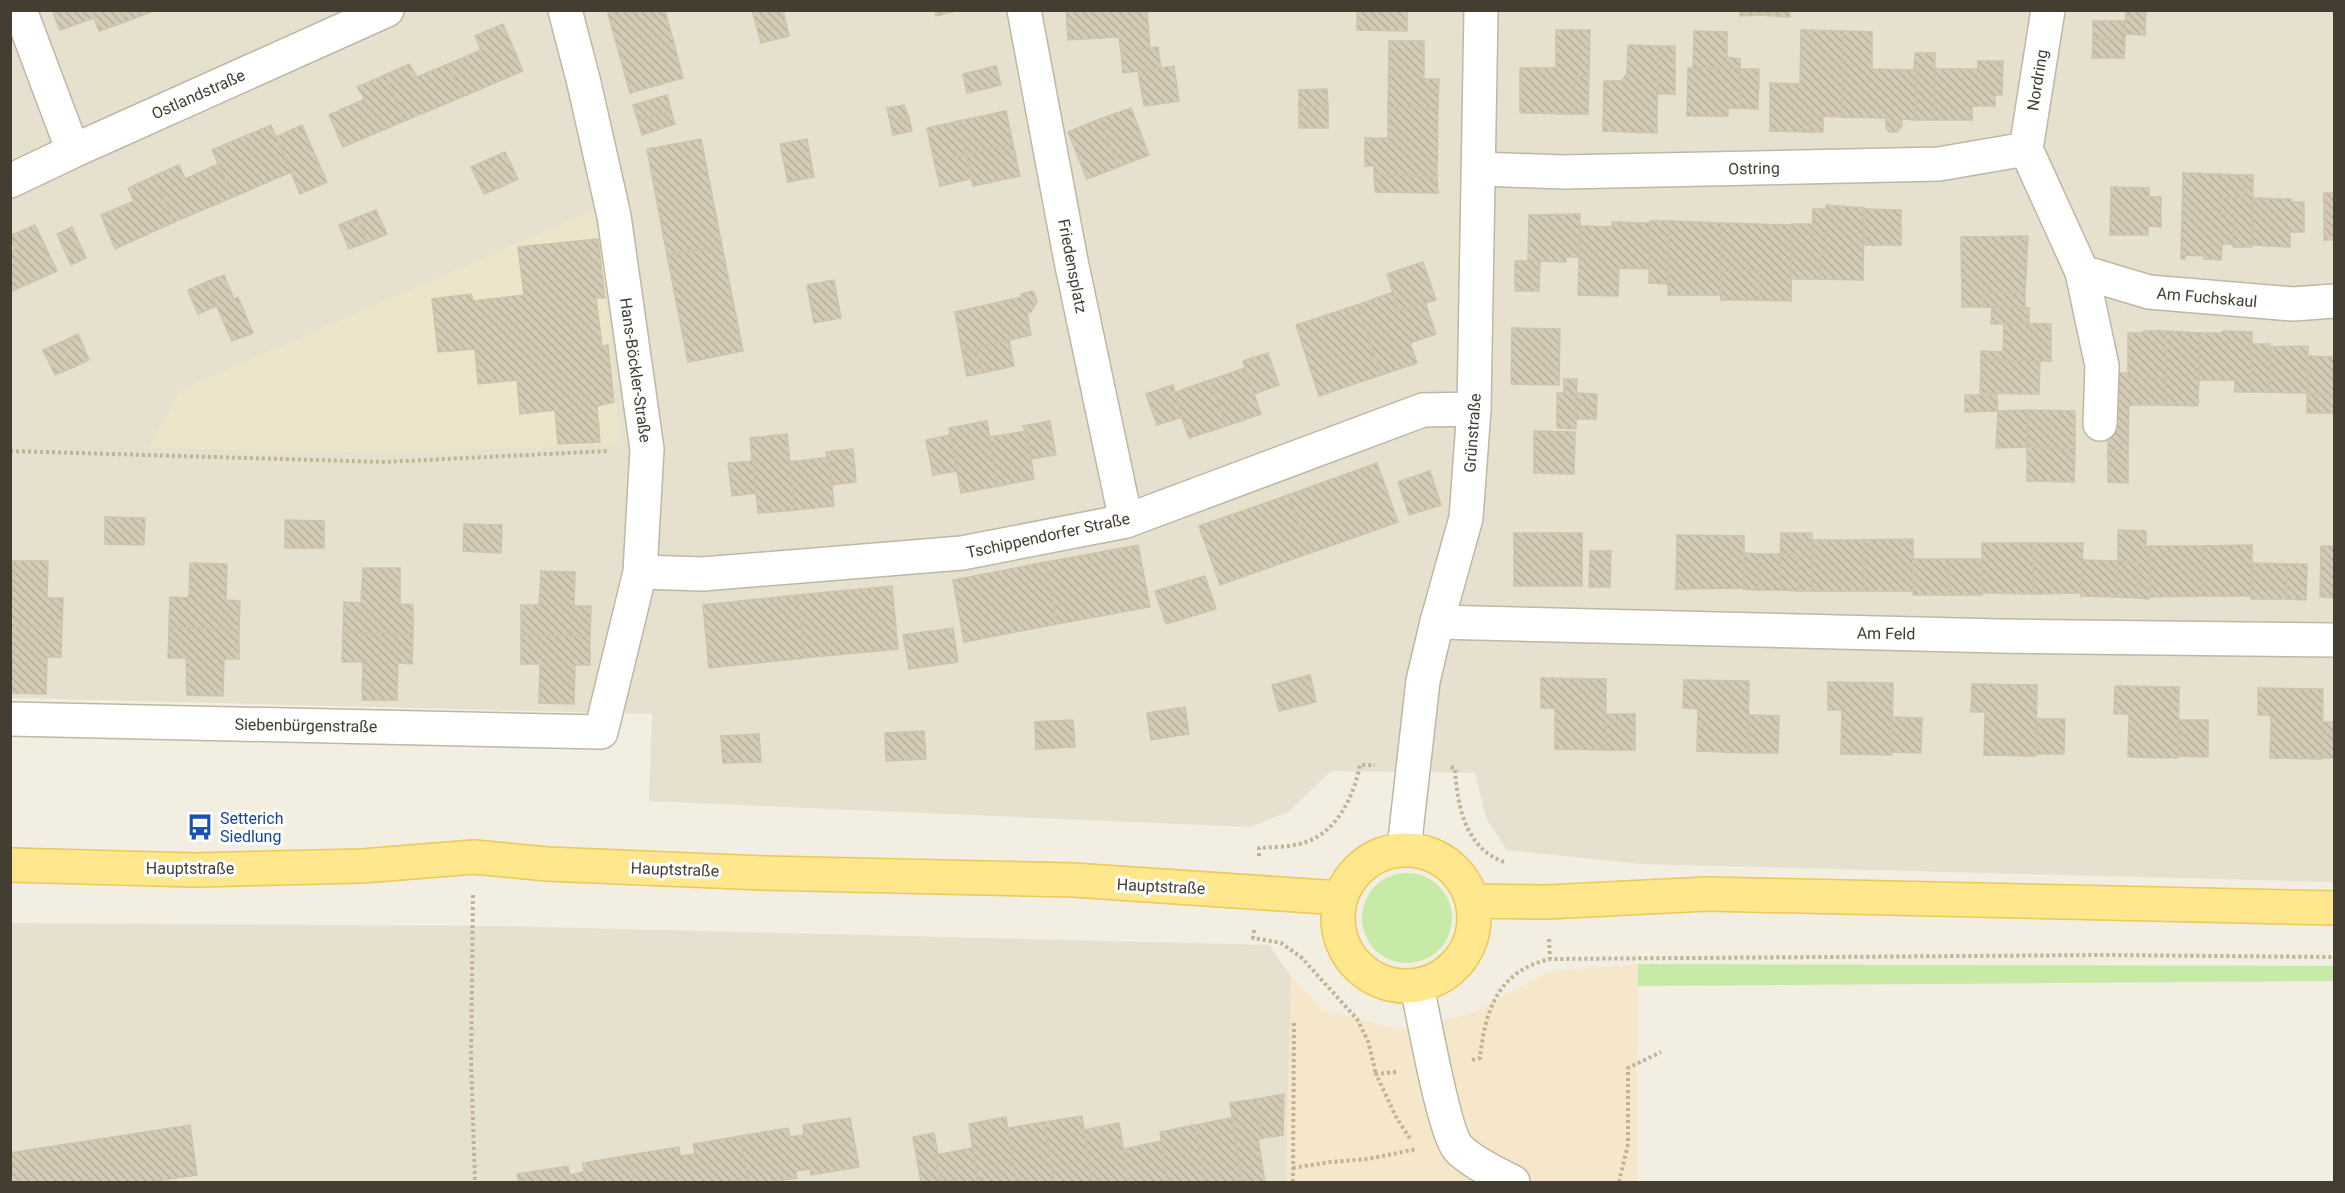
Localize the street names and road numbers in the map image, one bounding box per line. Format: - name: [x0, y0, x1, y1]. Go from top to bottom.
- street label: Nordring: [2023, 48, 2052, 112]
- street label: Ostlandstraße: [149, 65, 248, 124]
- street label: Ostring: [1728, 159, 1780, 178]
- street label: Friedensplatz: [1054, 217, 1091, 315]
- street label: Am Fuchskaul: [2156, 284, 2258, 311]
- street label: Hans-Böckler-Straße: [616, 296, 655, 444]
- street label: Grünstraße: [1460, 393, 1485, 473]
- street label: Tschippendorfer Straße: [965, 509, 1132, 562]
- street label: Am Feld: [1857, 623, 1915, 644]
- street label: Siebenbürgenstraße: [234, 715, 378, 736]
- street label: Hauptstraße: [630, 858, 720, 881]
- street label: Hauptstraße: [146, 859, 234, 878]
- street label: Hauptstraße: [1116, 875, 1206, 898]

